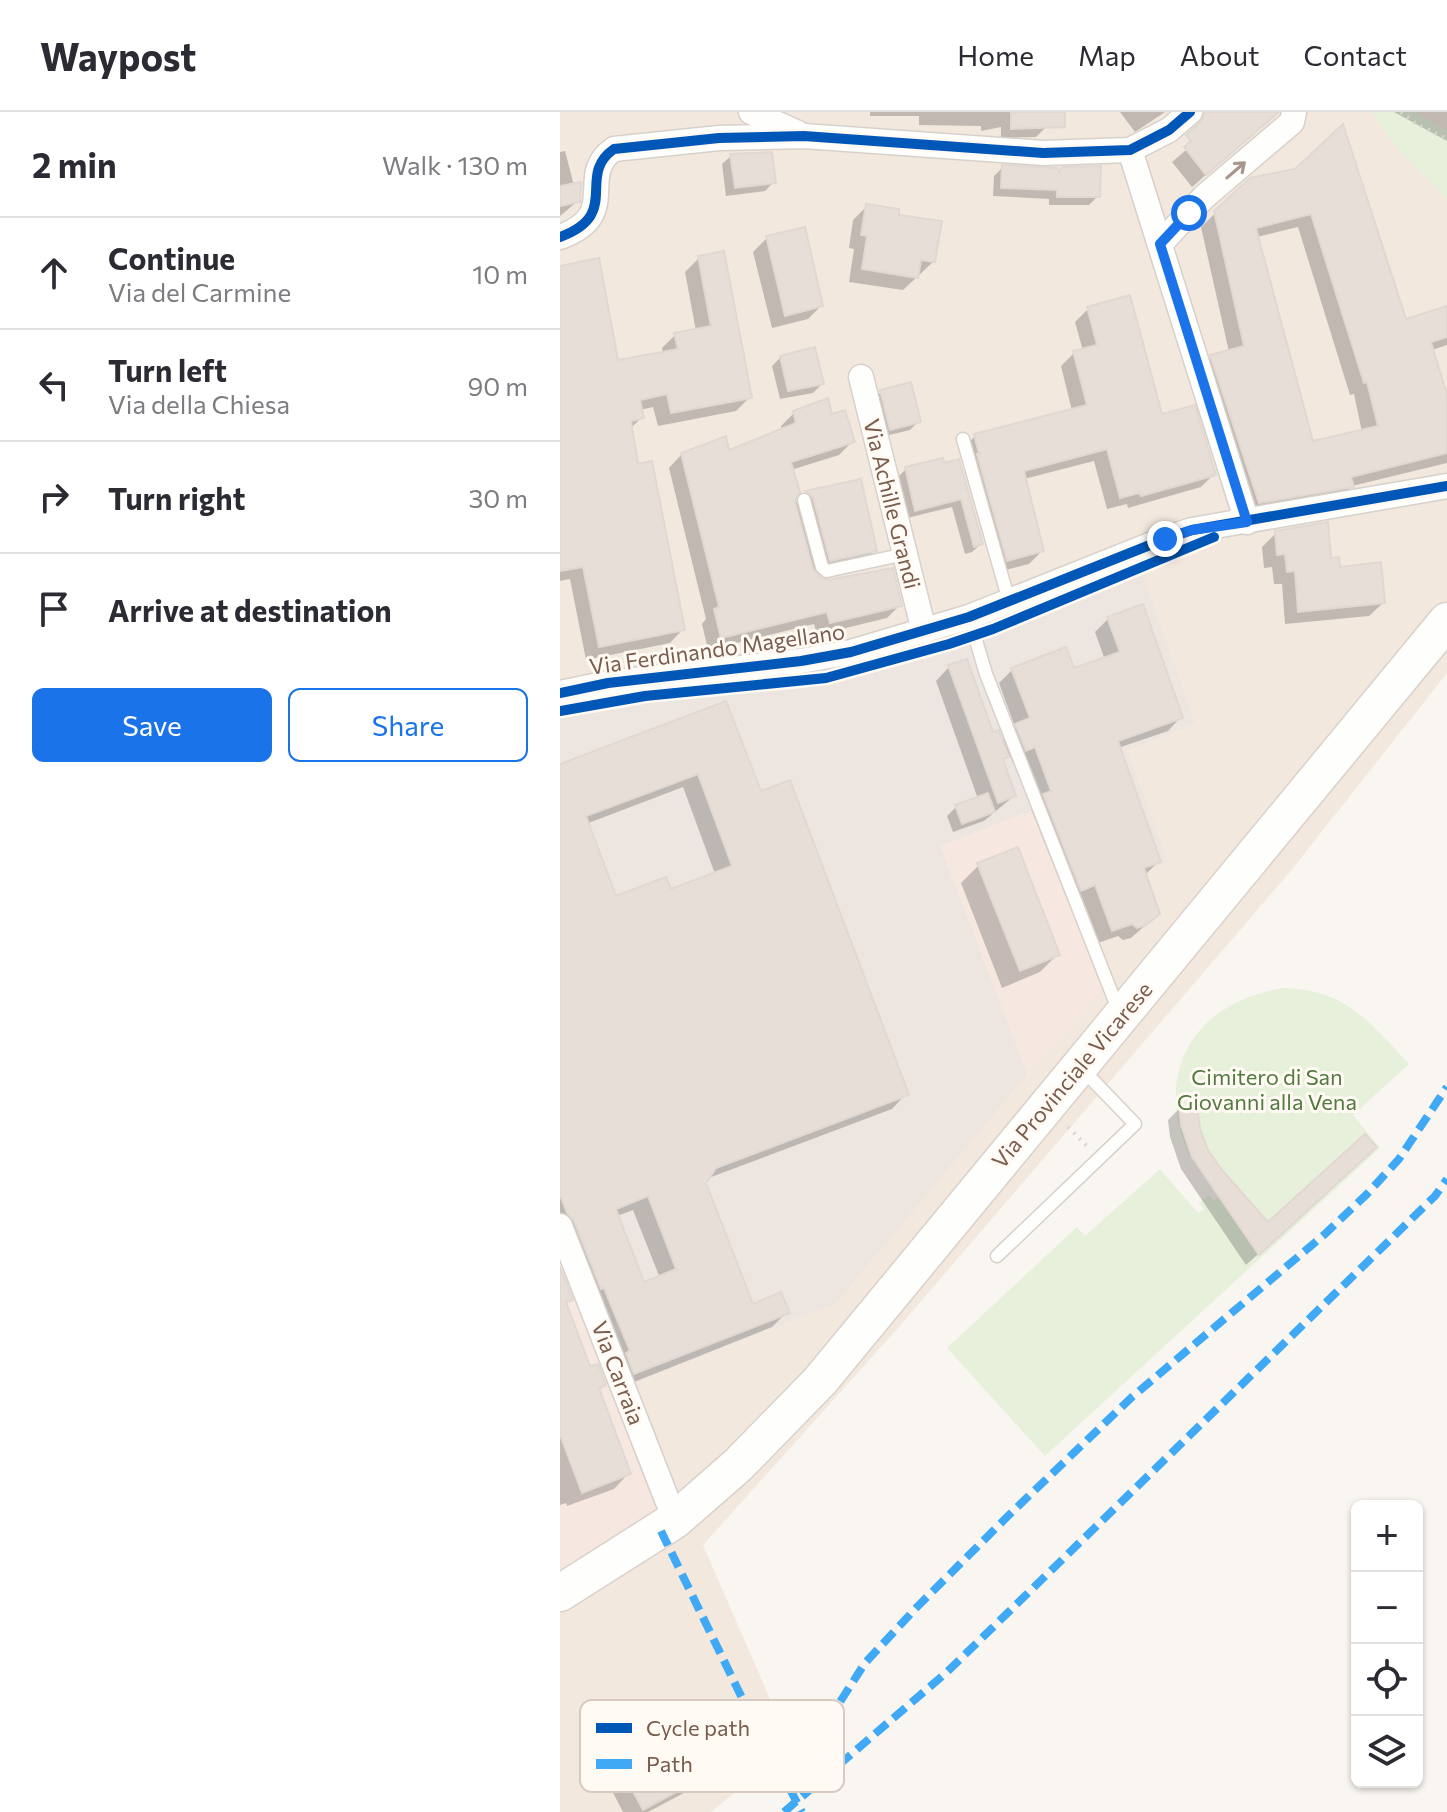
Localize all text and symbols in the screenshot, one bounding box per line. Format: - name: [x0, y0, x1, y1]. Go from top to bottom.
- text: Waypost: [40, 32, 196, 79]
- text: Home: [957, 38, 1034, 72]
- text: Map: [1078, 38, 1136, 72]
- text: About: [1180, 38, 1260, 72]
- text: Contact: [1304, 38, 1407, 72]
- text: 2 min: [32, 143, 117, 185]
- text: Walk · 130 m: [382, 149, 528, 180]
- one-way arrow: [1225, 161, 1245, 179]
- route start: [1171, 195, 1207, 231]
- text: Continue: [108, 239, 235, 276]
- icon: ahead: [32, 251, 76, 295]
- text: 10 m: [472, 258, 528, 289]
- text: Via del Carmine: [108, 276, 291, 307]
- text: Turn left: [108, 351, 227, 388]
- icon: left: [32, 363, 76, 407]
- text: 90 m: [468, 370, 528, 401]
- text: Via della Chiesa: [108, 388, 290, 419]
- street label: Via Achille Grandi: [858, 416, 927, 592]
- icon: right: [32, 475, 76, 519]
- text: Turn right: [108, 479, 245, 516]
- text: 30 m: [469, 482, 528, 513]
- route end: [1147, 521, 1183, 557]
- icon: arrive: [32, 587, 76, 631]
- text: Arrive at destination: [108, 591, 392, 628]
- street label: Via Ferdinando Magellano: [587, 617, 846, 680]
- button: Save: [32, 688, 272, 762]
- button: Share: [288, 688, 528, 762]
- street label: Via Provinciale Vicarese: [986, 976, 1158, 1173]
- park label: Cimitero di San Giovanni alla Vena: [1177, 1063, 1357, 1115]
- street label: Via Carraia: [586, 1317, 651, 1429]
- map controls: [1351, 1500, 1423, 1788]
- button: +: [1351, 1500, 1423, 1572]
- button: −: [1351, 1572, 1423, 1644]
- button: locate: [1351, 1644, 1423, 1716]
- legend: [580, 1700, 844, 1792]
- text: Cycle path: [646, 1714, 750, 1741]
- button: layers: [1351, 1716, 1423, 1788]
- text: Path: [646, 1750, 693, 1777]

